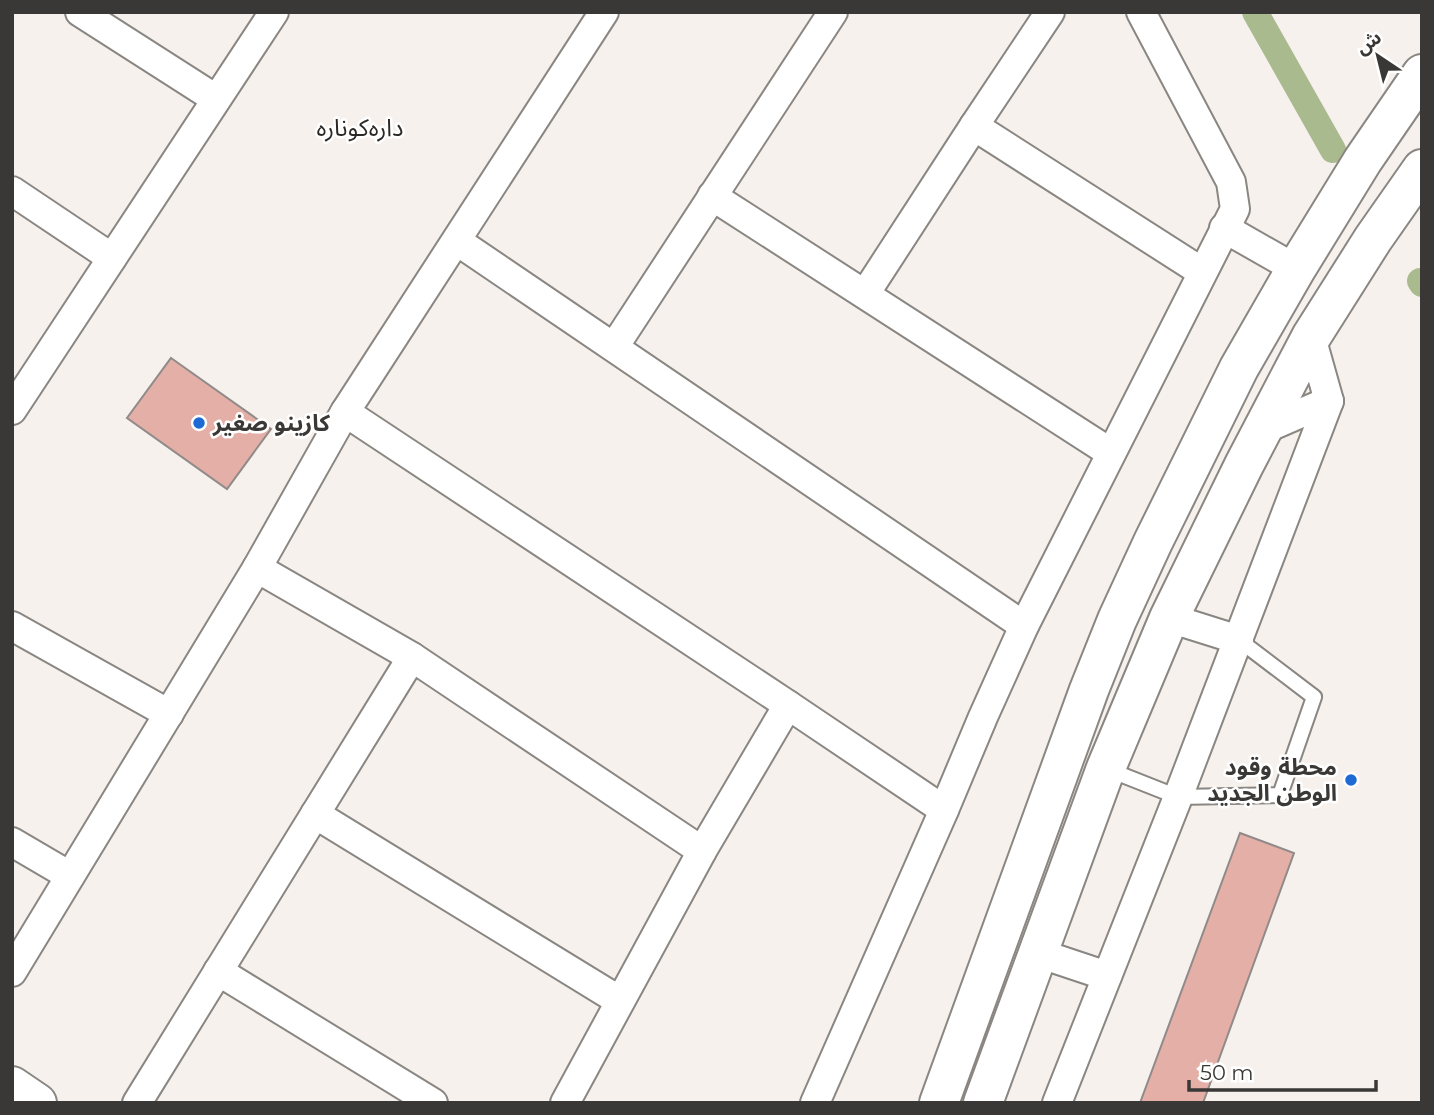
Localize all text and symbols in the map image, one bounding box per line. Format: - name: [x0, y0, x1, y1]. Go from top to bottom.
- north arrow: [1343, 21, 1413, 91]
- text: ش: [1351, 26, 1386, 59]
- district label: دارەکونارە: [317, 113, 403, 142]
- place label: كازينو صغير: [212, 409, 331, 437]
- marker: كازينو صغير: [191, 415, 207, 431]
- place label: محطة وقود الوطن الجديد: [1207, 753, 1337, 807]
- marker: محطة وقود الوطن الجديد: [1343, 772, 1359, 788]
- scale bar: [1189, 1048, 1376, 1092]
- text: 50 m: [1200, 1060, 1254, 1085]

